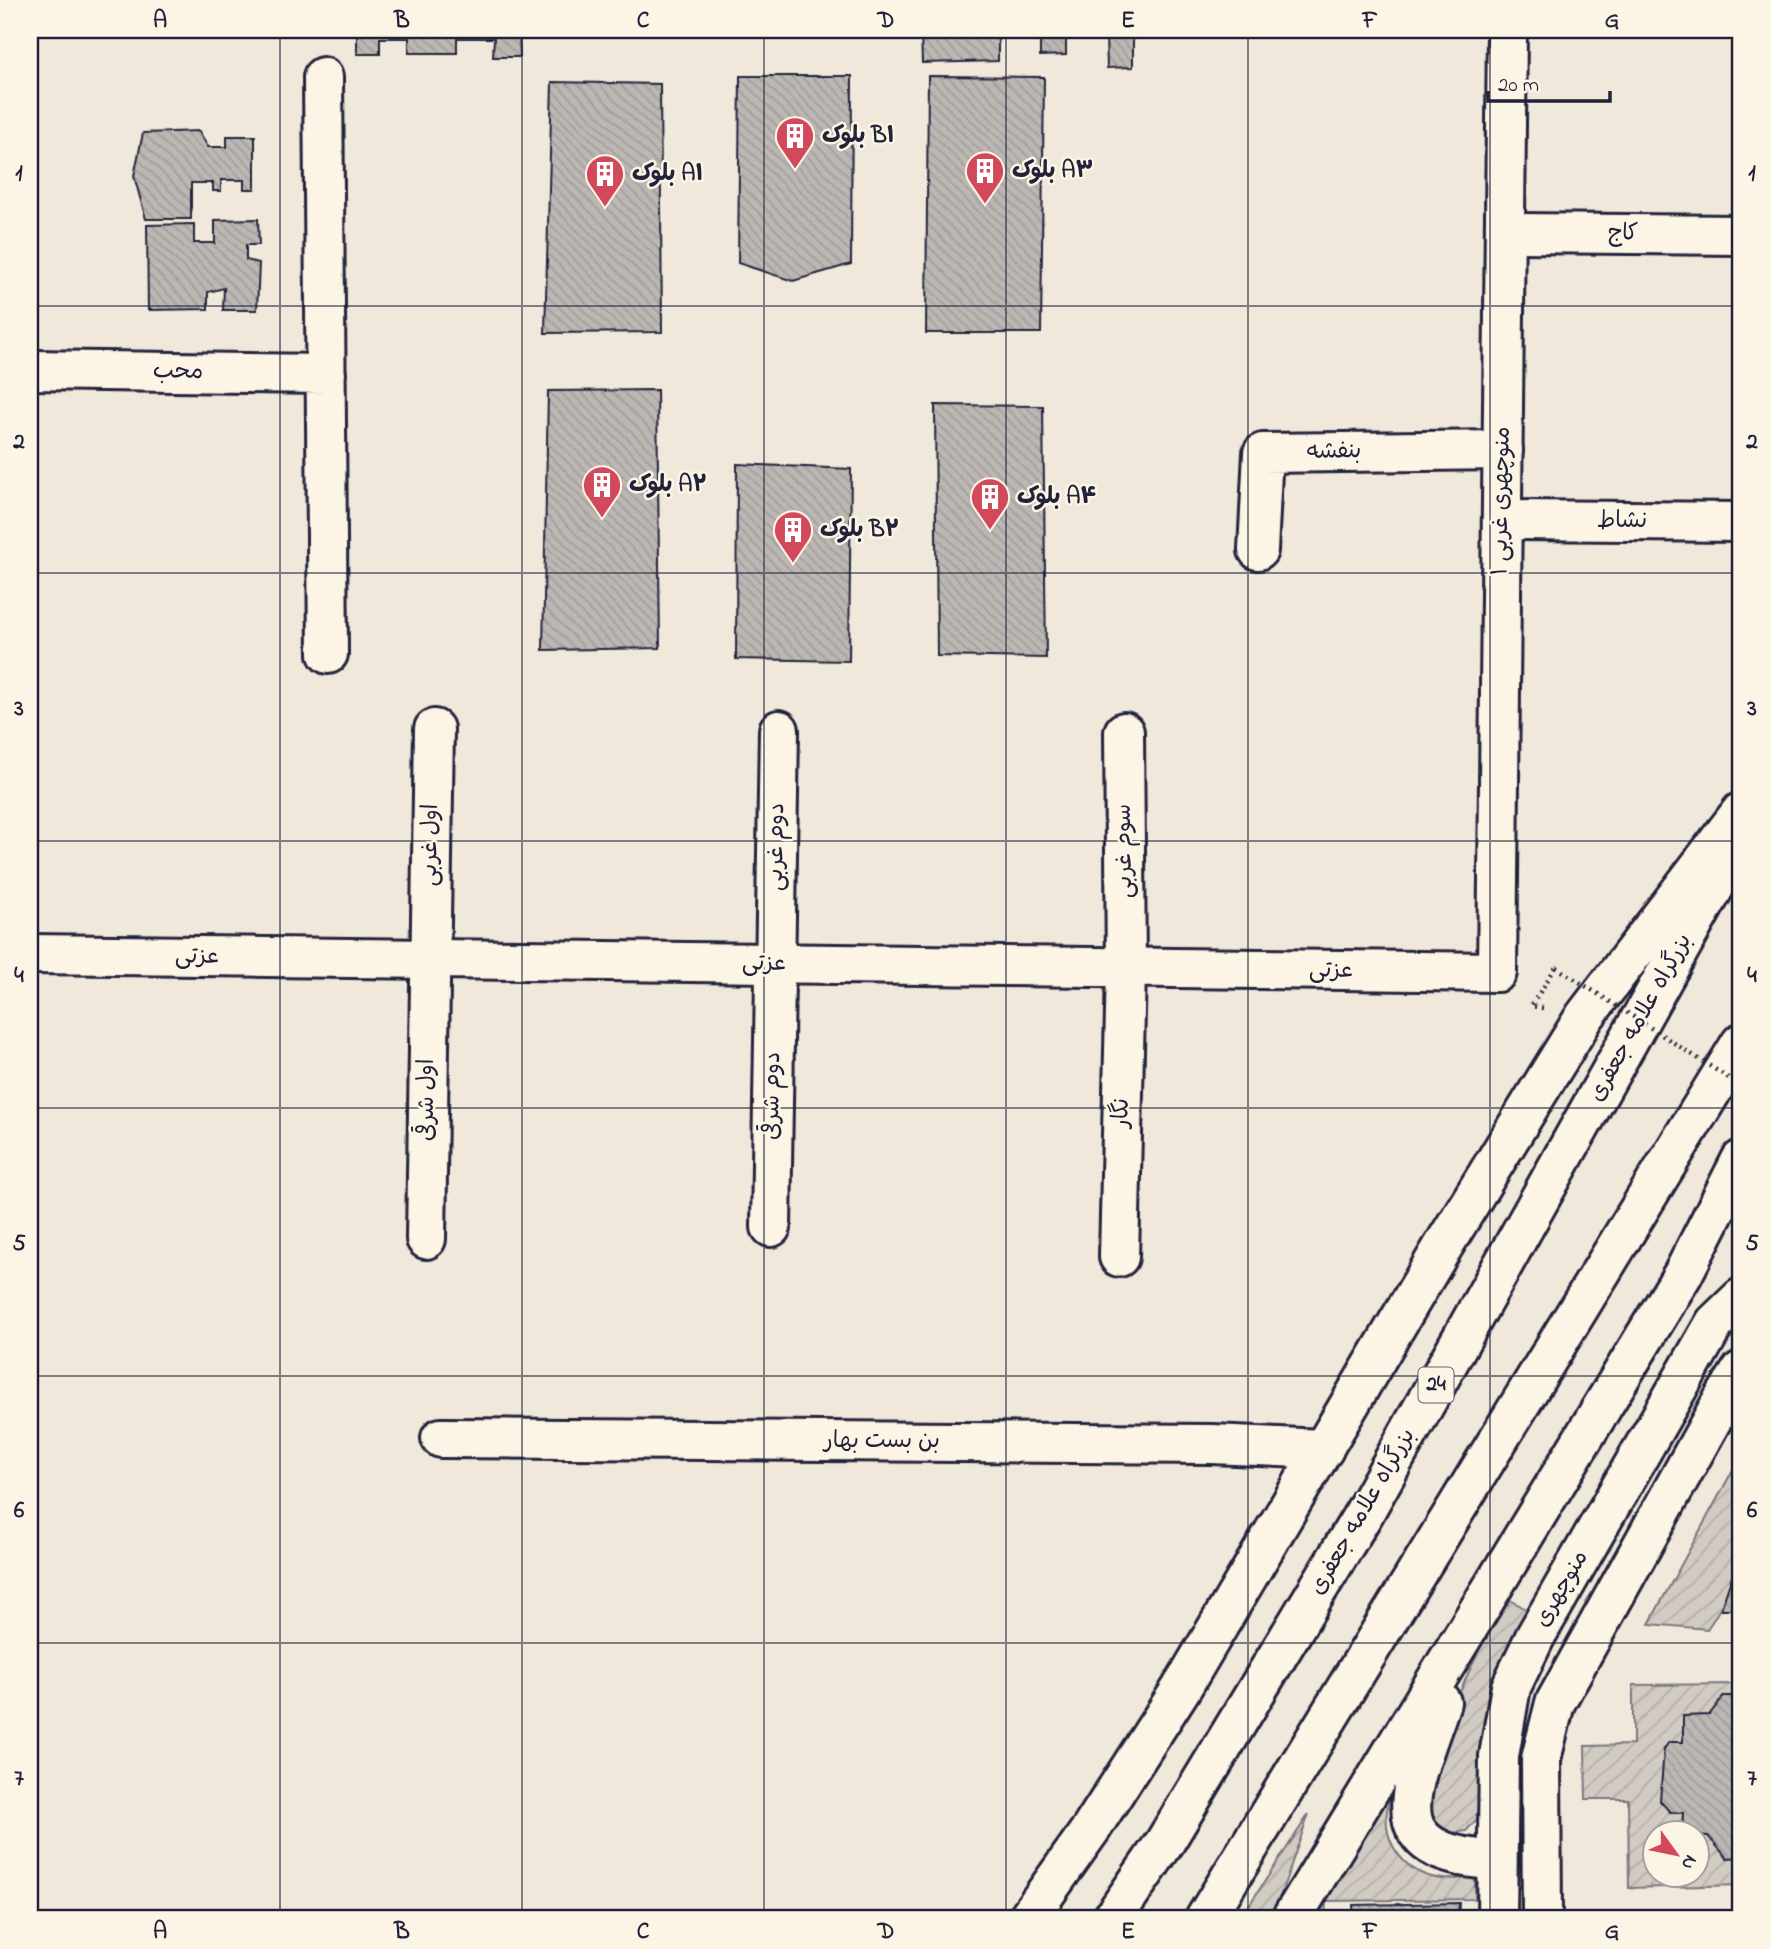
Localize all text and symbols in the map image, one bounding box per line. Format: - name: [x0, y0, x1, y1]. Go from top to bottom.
- text: A: [153, 5, 167, 38]
- text: B: [393, 5, 410, 38]
- text: C: [637, 5, 650, 38]
- text: D: [877, 5, 894, 38]
- text: E: [1121, 5, 1135, 38]
- text: F: [1362, 5, 1378, 38]
- text: G: [1605, 5, 1619, 38]
- scale bar: [1488, 60, 1610, 104]
- text: 20 m: [1498, 71, 1539, 101]
- building icon: بلوک B۱: [774, 115, 816, 170]
- place label: بلوک B۱: [822, 120, 895, 153]
- building icon: بلوک A۳: [964, 150, 1006, 205]
- building icon: بلوک A۱: [584, 153, 626, 208]
- place label: بلوک A۳: [1012, 155, 1094, 188]
- text: 1: [15, 158, 23, 191]
- place label: بلوک A۱: [632, 158, 704, 191]
- text: 1: [1748, 158, 1756, 191]
- street label: کاج: [1608, 217, 1639, 251]
- street label: محب: [153, 355, 203, 389]
- text: 2: [12, 426, 25, 459]
- street label: منوچهری غربی ۱: [1484, 426, 1520, 576]
- text: 2: [1745, 426, 1758, 459]
- street label: بنفشه: [1306, 435, 1362, 469]
- building icon: بلوک A۲: [581, 464, 623, 519]
- place label: بلوک A۲: [629, 469, 708, 502]
- building icon: بلوک A۴: [969, 476, 1011, 531]
- place label: بلوک A۴: [1017, 481, 1097, 514]
- street label: نشاط: [1597, 505, 1647, 538]
- building icon: بلوک B۲: [772, 509, 814, 564]
- place label: بلوک B۲: [820, 514, 900, 547]
- text: 3: [13, 693, 24, 726]
- text: 3: [1746, 693, 1757, 726]
- street label: اول غربی: [414, 803, 448, 887]
- street label: دوم غربی: [760, 803, 794, 891]
- street label: سوم غربی: [1108, 803, 1142, 899]
- street label: بزرگراه علامه جعفری: [1581, 928, 1701, 1108]
- street label: عزتی: [175, 940, 219, 974]
- street label: عزتی: [742, 947, 786, 981]
- street label: عزتی: [1309, 954, 1353, 988]
- text: 4: [14, 960, 24, 993]
- text: 4: [1747, 960, 1757, 993]
- street label: دوم شرقی: [756, 1052, 790, 1140]
- street label: اول شرقی: [411, 1059, 444, 1141]
- street label: نگار: [1105, 1098, 1139, 1130]
- text: 5: [12, 1228, 26, 1261]
- text: 5: [1745, 1228, 1759, 1261]
- road number: 24: [1418, 1368, 1454, 1402]
- street label: بزرگراه علامه جعفری: [1302, 1422, 1424, 1602]
- street label: بن بست بهار: [822, 1425, 940, 1458]
- text: 6: [14, 1495, 25, 1528]
- text: 6: [1747, 1495, 1758, 1528]
- street label: منوچهری: [1527, 1544, 1597, 1634]
- text: 7: [14, 1763, 24, 1796]
- text: 7: [1747, 1763, 1757, 1796]
- north arrow: [1642, 1820, 1712, 1890]
- text: N: [1673, 1849, 1703, 1875]
- text: A: [153, 1916, 167, 1949]
- text: B: [393, 1916, 410, 1949]
- text: C: [637, 1916, 650, 1949]
- text: D: [877, 1916, 894, 1949]
- text: E: [1121, 1916, 1135, 1949]
- text: F: [1362, 1916, 1378, 1949]
- text: G: [1605, 1916, 1619, 1949]

